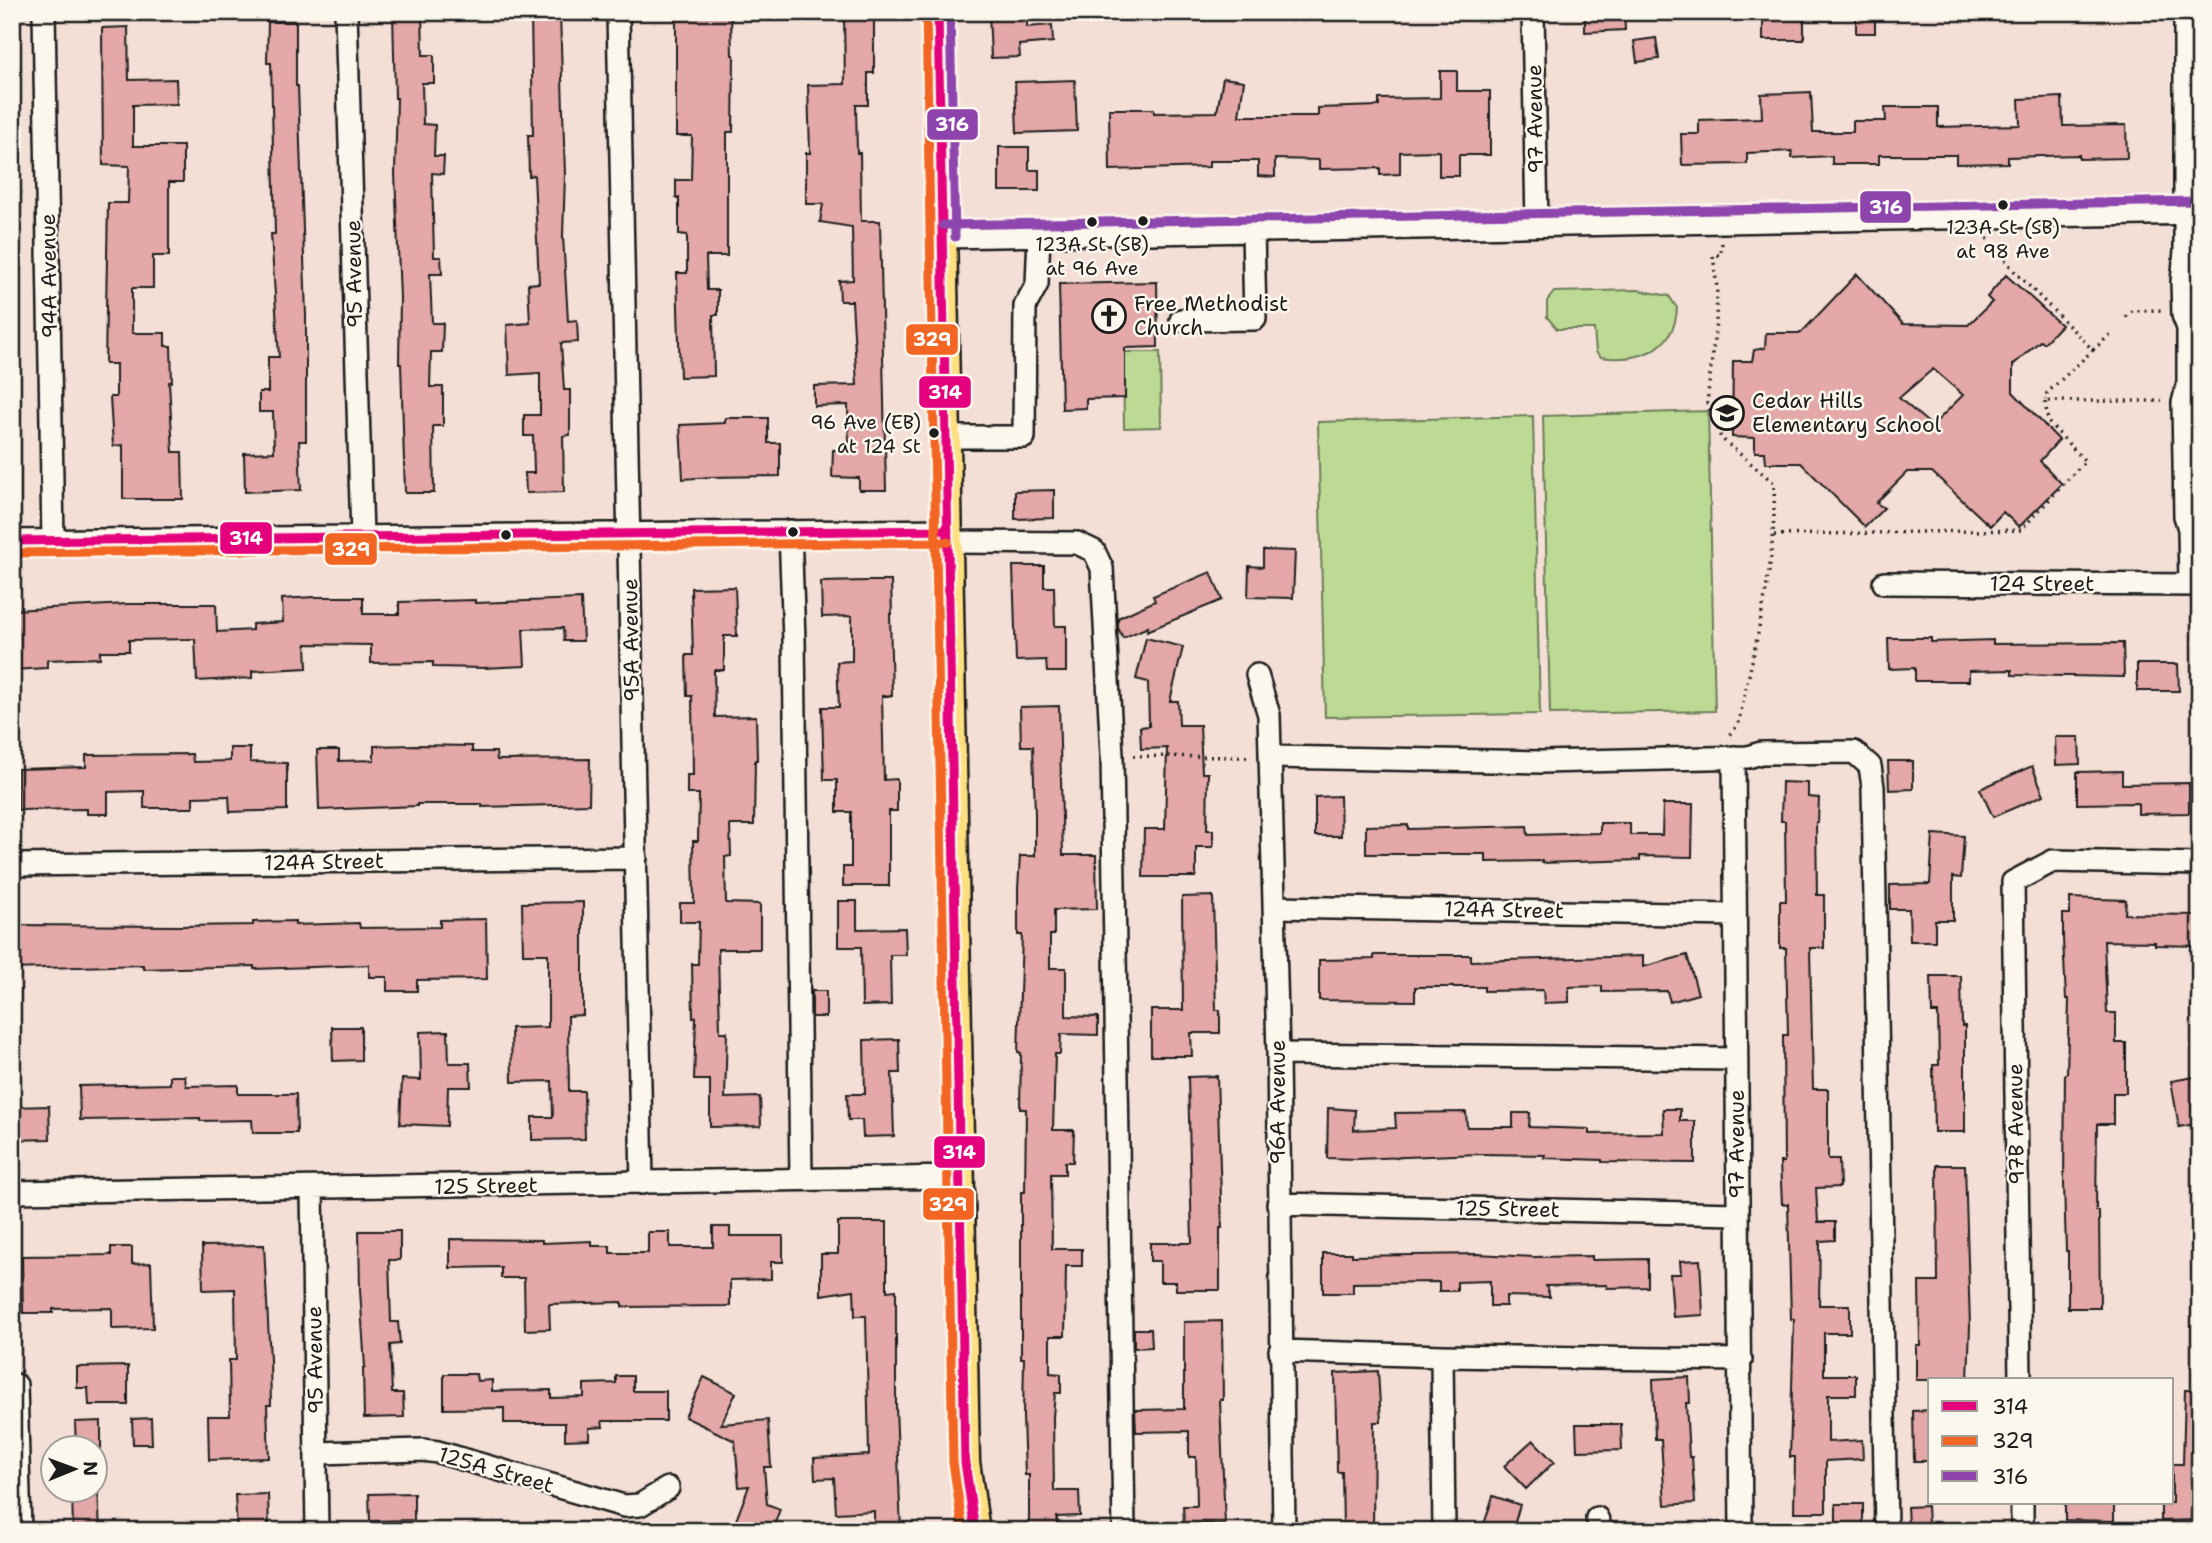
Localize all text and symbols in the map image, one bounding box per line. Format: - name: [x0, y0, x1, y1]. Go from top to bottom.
- street label: 97 Avenue: [1520, 64, 1550, 174]
- line badge: 316: [926, 108, 979, 141]
- text: 316: [935, 112, 969, 137]
- line badge: 316: [1859, 190, 1912, 224]
- text: 316: [1869, 195, 1903, 220]
- marker: 123A St (SB) at 98 Ave: [1996, 198, 2010, 212]
- street label: 94A Avenue: [34, 213, 64, 339]
- unlabelled marker: [1136, 214, 1150, 228]
- marker: 123A St (SB) at 96 Ave: [1085, 215, 1099, 229]
- place label: 123A St (SB) at 98 Ave: [1946, 215, 2060, 264]
- street label: 95 Avenue: [339, 220, 369, 328]
- place label: 123A St (SB) at 96 Ave: [1035, 232, 1149, 281]
- place label: Free Methodist Church: [1134, 290, 1288, 342]
- church icon: Free Methodist Church: [1090, 297, 1128, 335]
- line badge: 329: [905, 323, 959, 356]
- text: 329: [913, 327, 951, 352]
- line badge: 314: [918, 375, 972, 409]
- text: 314: [928, 380, 963, 405]
- place label: Cedar Hills Elementary School: [1752, 387, 1942, 439]
- school or university icon: Cedar Hills Elementary School: [1708, 394, 1746, 432]
- place label: 96 Ave (EB) at 124 St: [810, 410, 921, 459]
- marker: 96 Ave (EB) at 124 St: [927, 426, 941, 440]
- line badge: 314: [219, 521, 273, 555]
- unlabelled marker: [786, 525, 800, 539]
- text: 314: [229, 526, 264, 551]
- unlabelled marker: [499, 528, 513, 542]
- line badge: 329: [324, 532, 378, 566]
- text: 329: [332, 537, 370, 562]
- street label: 124 Street: [1990, 570, 2094, 598]
- street label: 95A Avenue: [616, 578, 646, 702]
- street label: 124A Street: [264, 847, 384, 877]
- street label: 124A Street: [1444, 895, 1564, 925]
- street label: 96A Avenue: [1264, 1040, 1292, 1164]
- street label: 97B Avenue: [2001, 1063, 2031, 1185]
- street label: 97 Avenue: [1723, 1089, 1751, 1199]
- line badge: 314: [933, 1135, 986, 1169]
- text: 314: [942, 1140, 977, 1165]
- street label: 125 Street: [434, 1171, 538, 1201]
- line badge: 329: [922, 1187, 975, 1221]
- text: 329: [929, 1192, 967, 1217]
- street label: 125 Street: [1456, 1194, 1560, 1224]
- street label: 95 Avenue: [300, 1306, 330, 1414]
- legend: [1928, 1378, 2174, 1504]
- text: 314: [1992, 1393, 2028, 1421]
- text: 329: [1992, 1427, 2034, 1455]
- north arrow: [38, 1434, 108, 1504]
- street label: 125A Street: [435, 1440, 557, 1500]
- text: N: [78, 1461, 103, 1476]
- text: 316: [1992, 1463, 2028, 1491]

